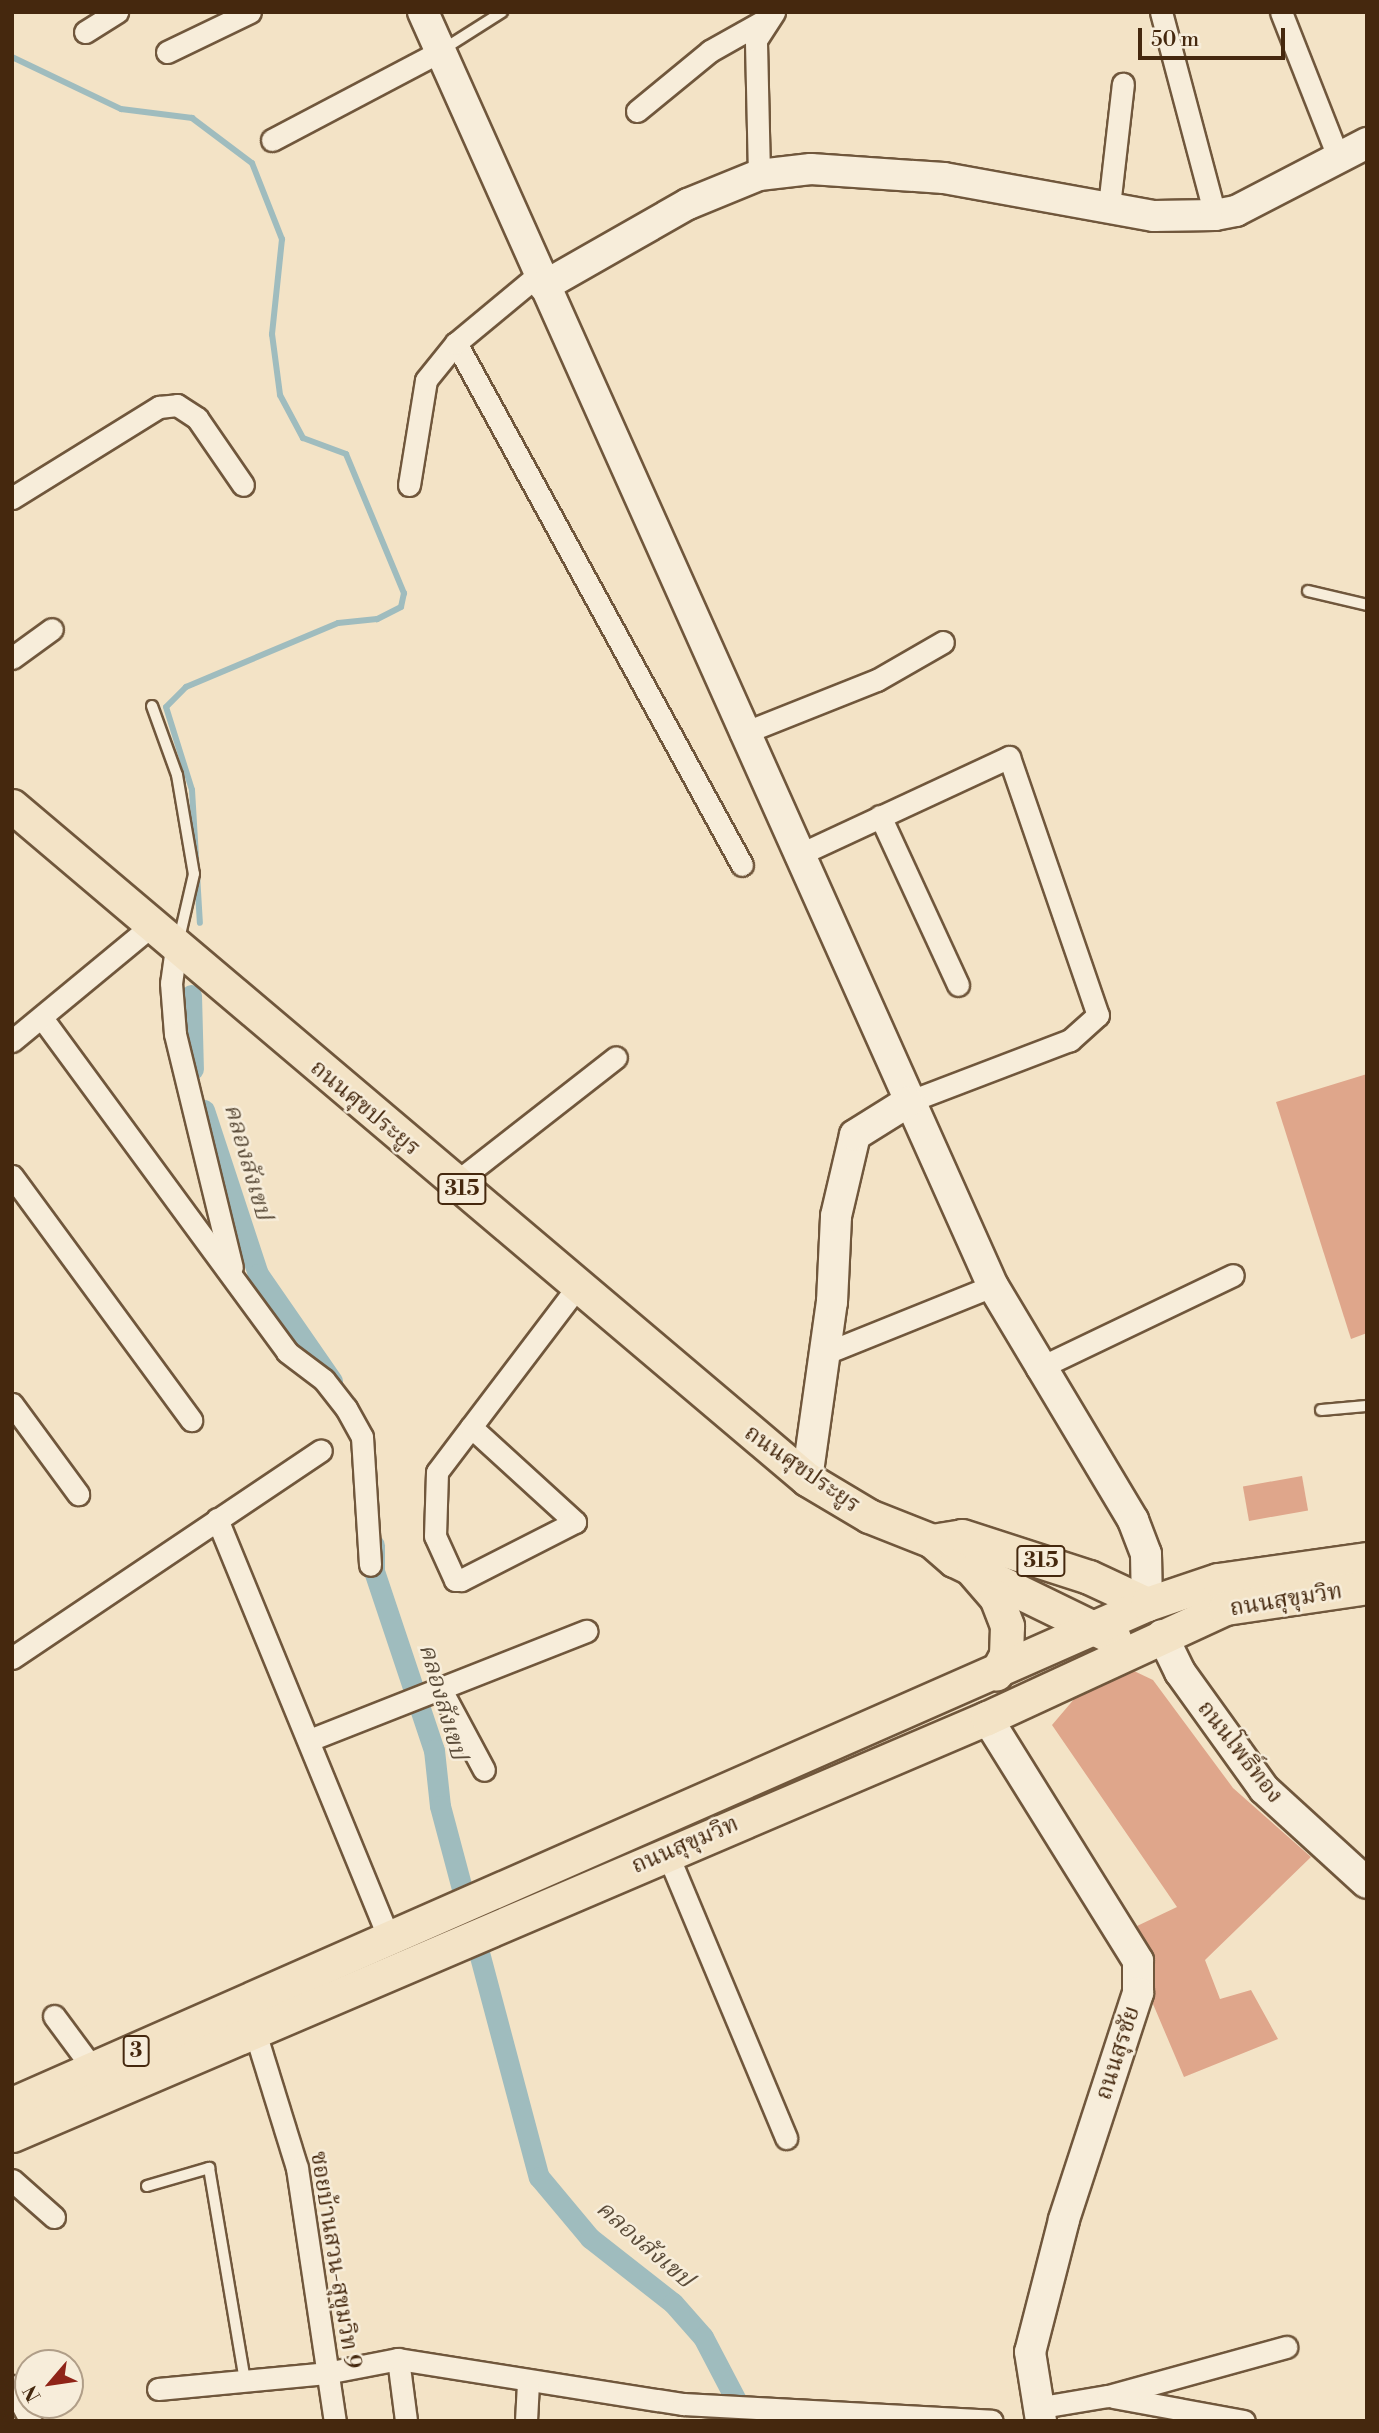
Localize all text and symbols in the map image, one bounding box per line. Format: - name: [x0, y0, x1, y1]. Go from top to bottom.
- scale bar: [1141, 14, 1288, 58]
- text: 50 m: [1151, 27, 1199, 53]
- street label: ถนนศุขประยูร: [305, 1054, 425, 1162]
- water label: คลองสังเขป: [217, 1101, 277, 1223]
- road number: 315: [436, 1172, 488, 1206]
- street label: ถนนศุขประยูร: [739, 1419, 865, 1519]
- road number: 315: [1015, 1544, 1067, 1578]
- street label: ถนนสุขุมวิท: [1228, 1577, 1344, 1623]
- water label: คลองสังเขป: [412, 1641, 472, 1763]
- street label: ถนนโพธิ์ทอง: [1191, 1695, 1289, 1809]
- street label: ถนนสุขุมวิท: [627, 1810, 743, 1880]
- street label: ถนนสุรชัย: [1090, 2003, 1146, 2103]
- road number: 3: [122, 2034, 150, 2068]
- street label: ซอยบ้านสวน-สุขุมวิท 9: [304, 2149, 366, 2371]
- water label: คลองสังเขป: [590, 2195, 698, 2295]
- north arrow: [14, 2349, 84, 2419]
- text: N: [18, 2381, 47, 2406]

